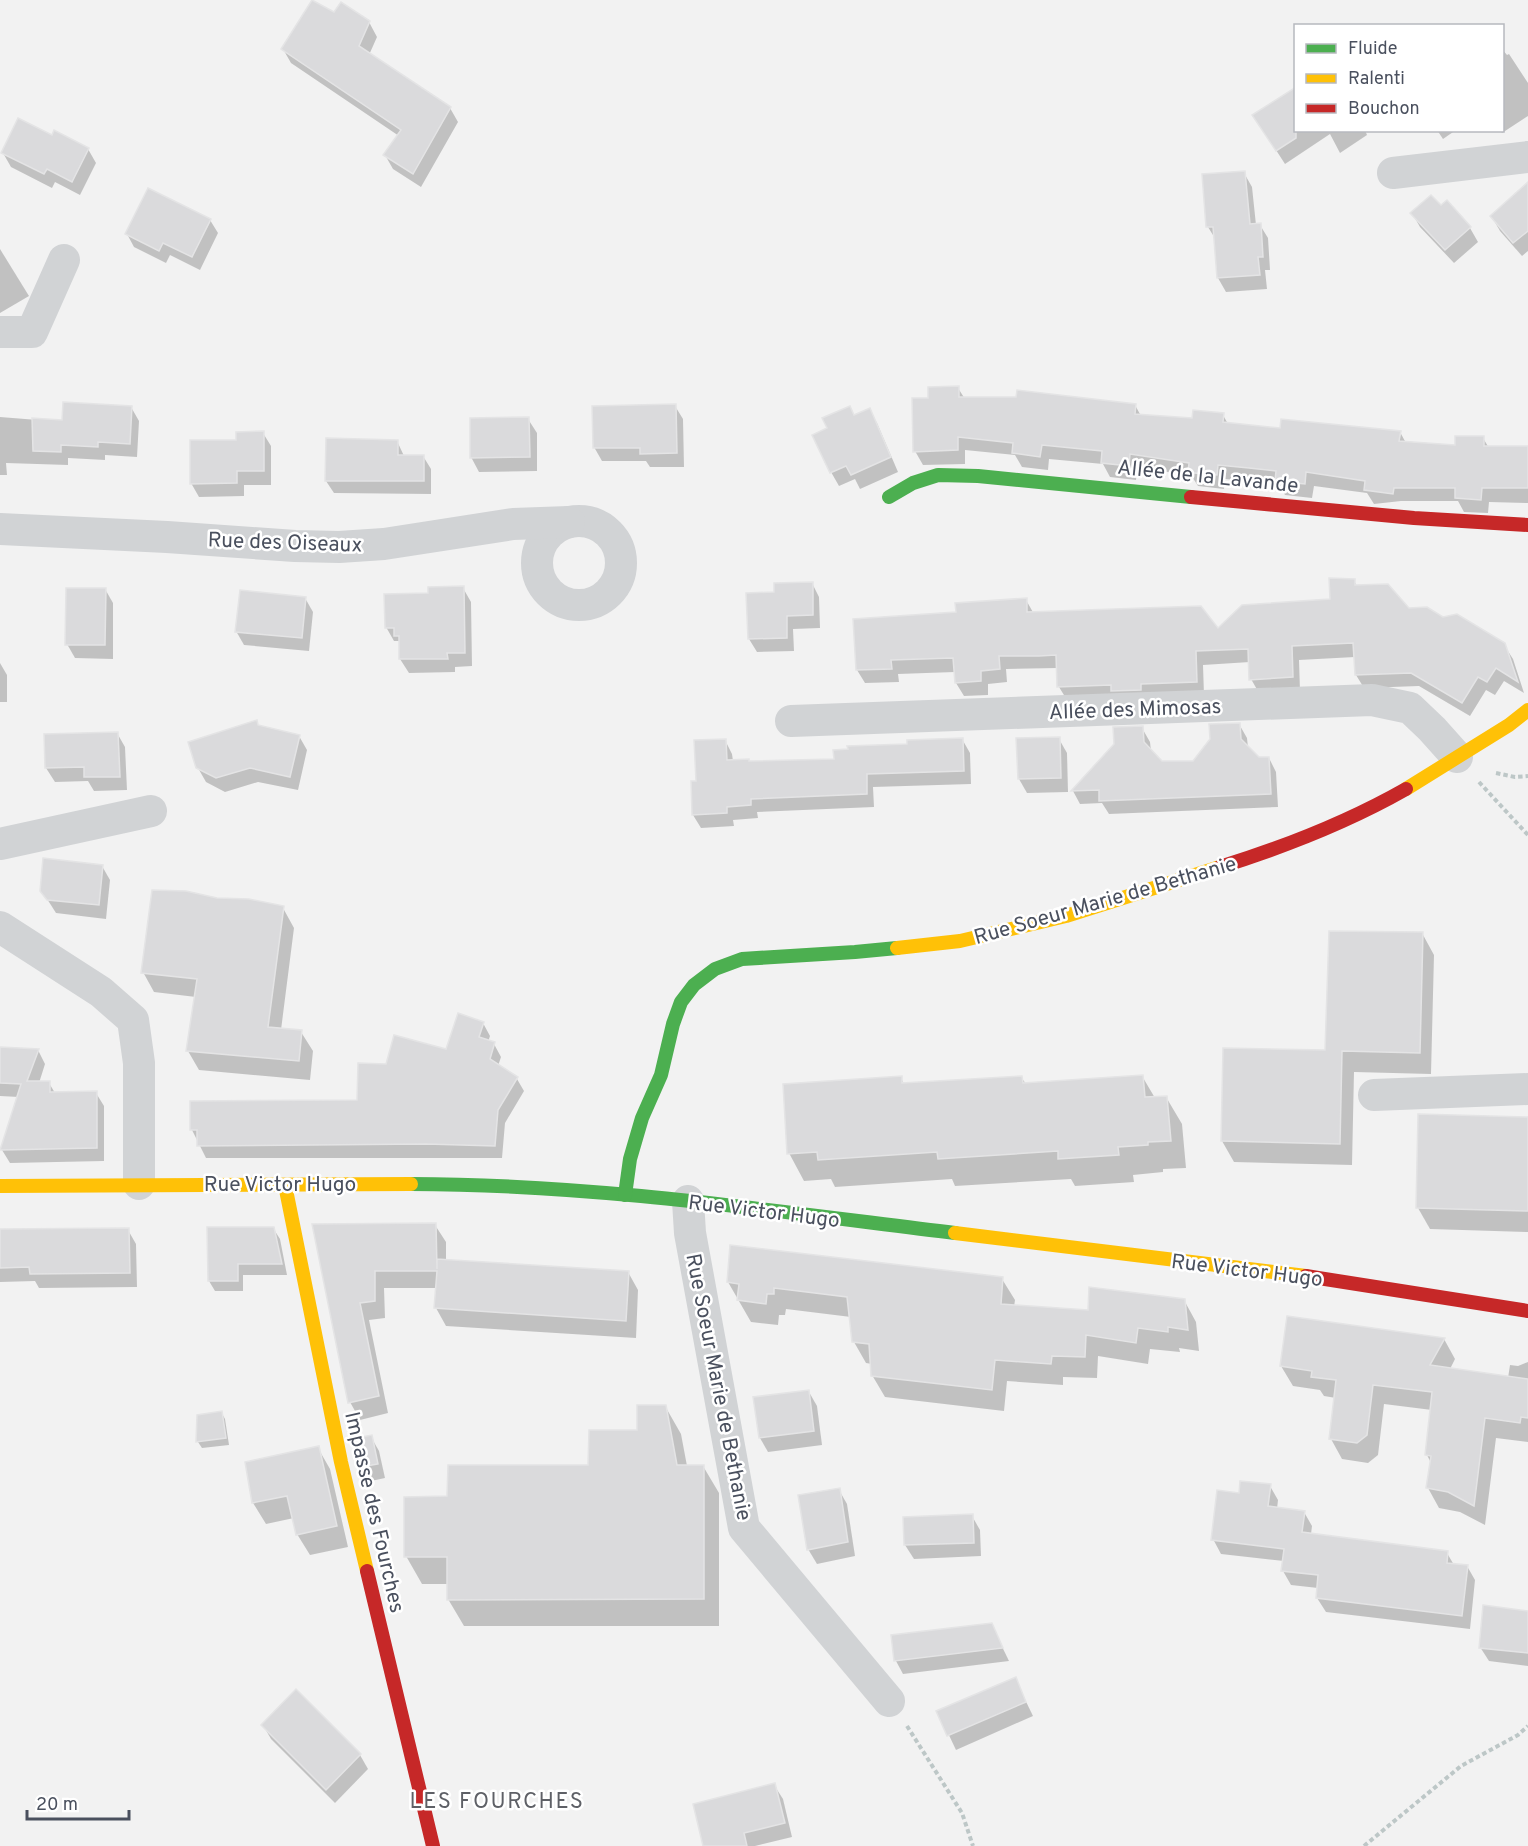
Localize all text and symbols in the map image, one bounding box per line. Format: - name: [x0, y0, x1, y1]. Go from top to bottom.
- legend: [1294, 24, 1504, 132]
- text: Fluide: [1348, 38, 1397, 61]
- text: Ralenti: [1348, 68, 1405, 91]
- text: Bouchon: [1348, 98, 1420, 121]
- street label: Allée de la Lavande: [1116, 455, 1300, 500]
- street label: Rue des Oiseaux: [207, 527, 363, 560]
- street label: Allée des Mimosas: [1048, 694, 1222, 727]
- street label: Rue Soeur Marie de Bethanie: [971, 851, 1240, 952]
- street label: Rue Victor Hugo: [204, 1172, 356, 1199]
- street label: Rue Victor Hugo: [687, 1190, 841, 1235]
- street label: Rue Victor Hugo: [1170, 1249, 1324, 1294]
- street label: Rue Soeur Marie de Bethanie: [678, 1251, 757, 1523]
- street label: Impasse des Fourches: [337, 1409, 410, 1616]
- scale bar: [27, 1783, 129, 1821]
- district label: LES FOURCHES: [409, 1789, 585, 1816]
- text: 20 m: [36, 1794, 78, 1817]

